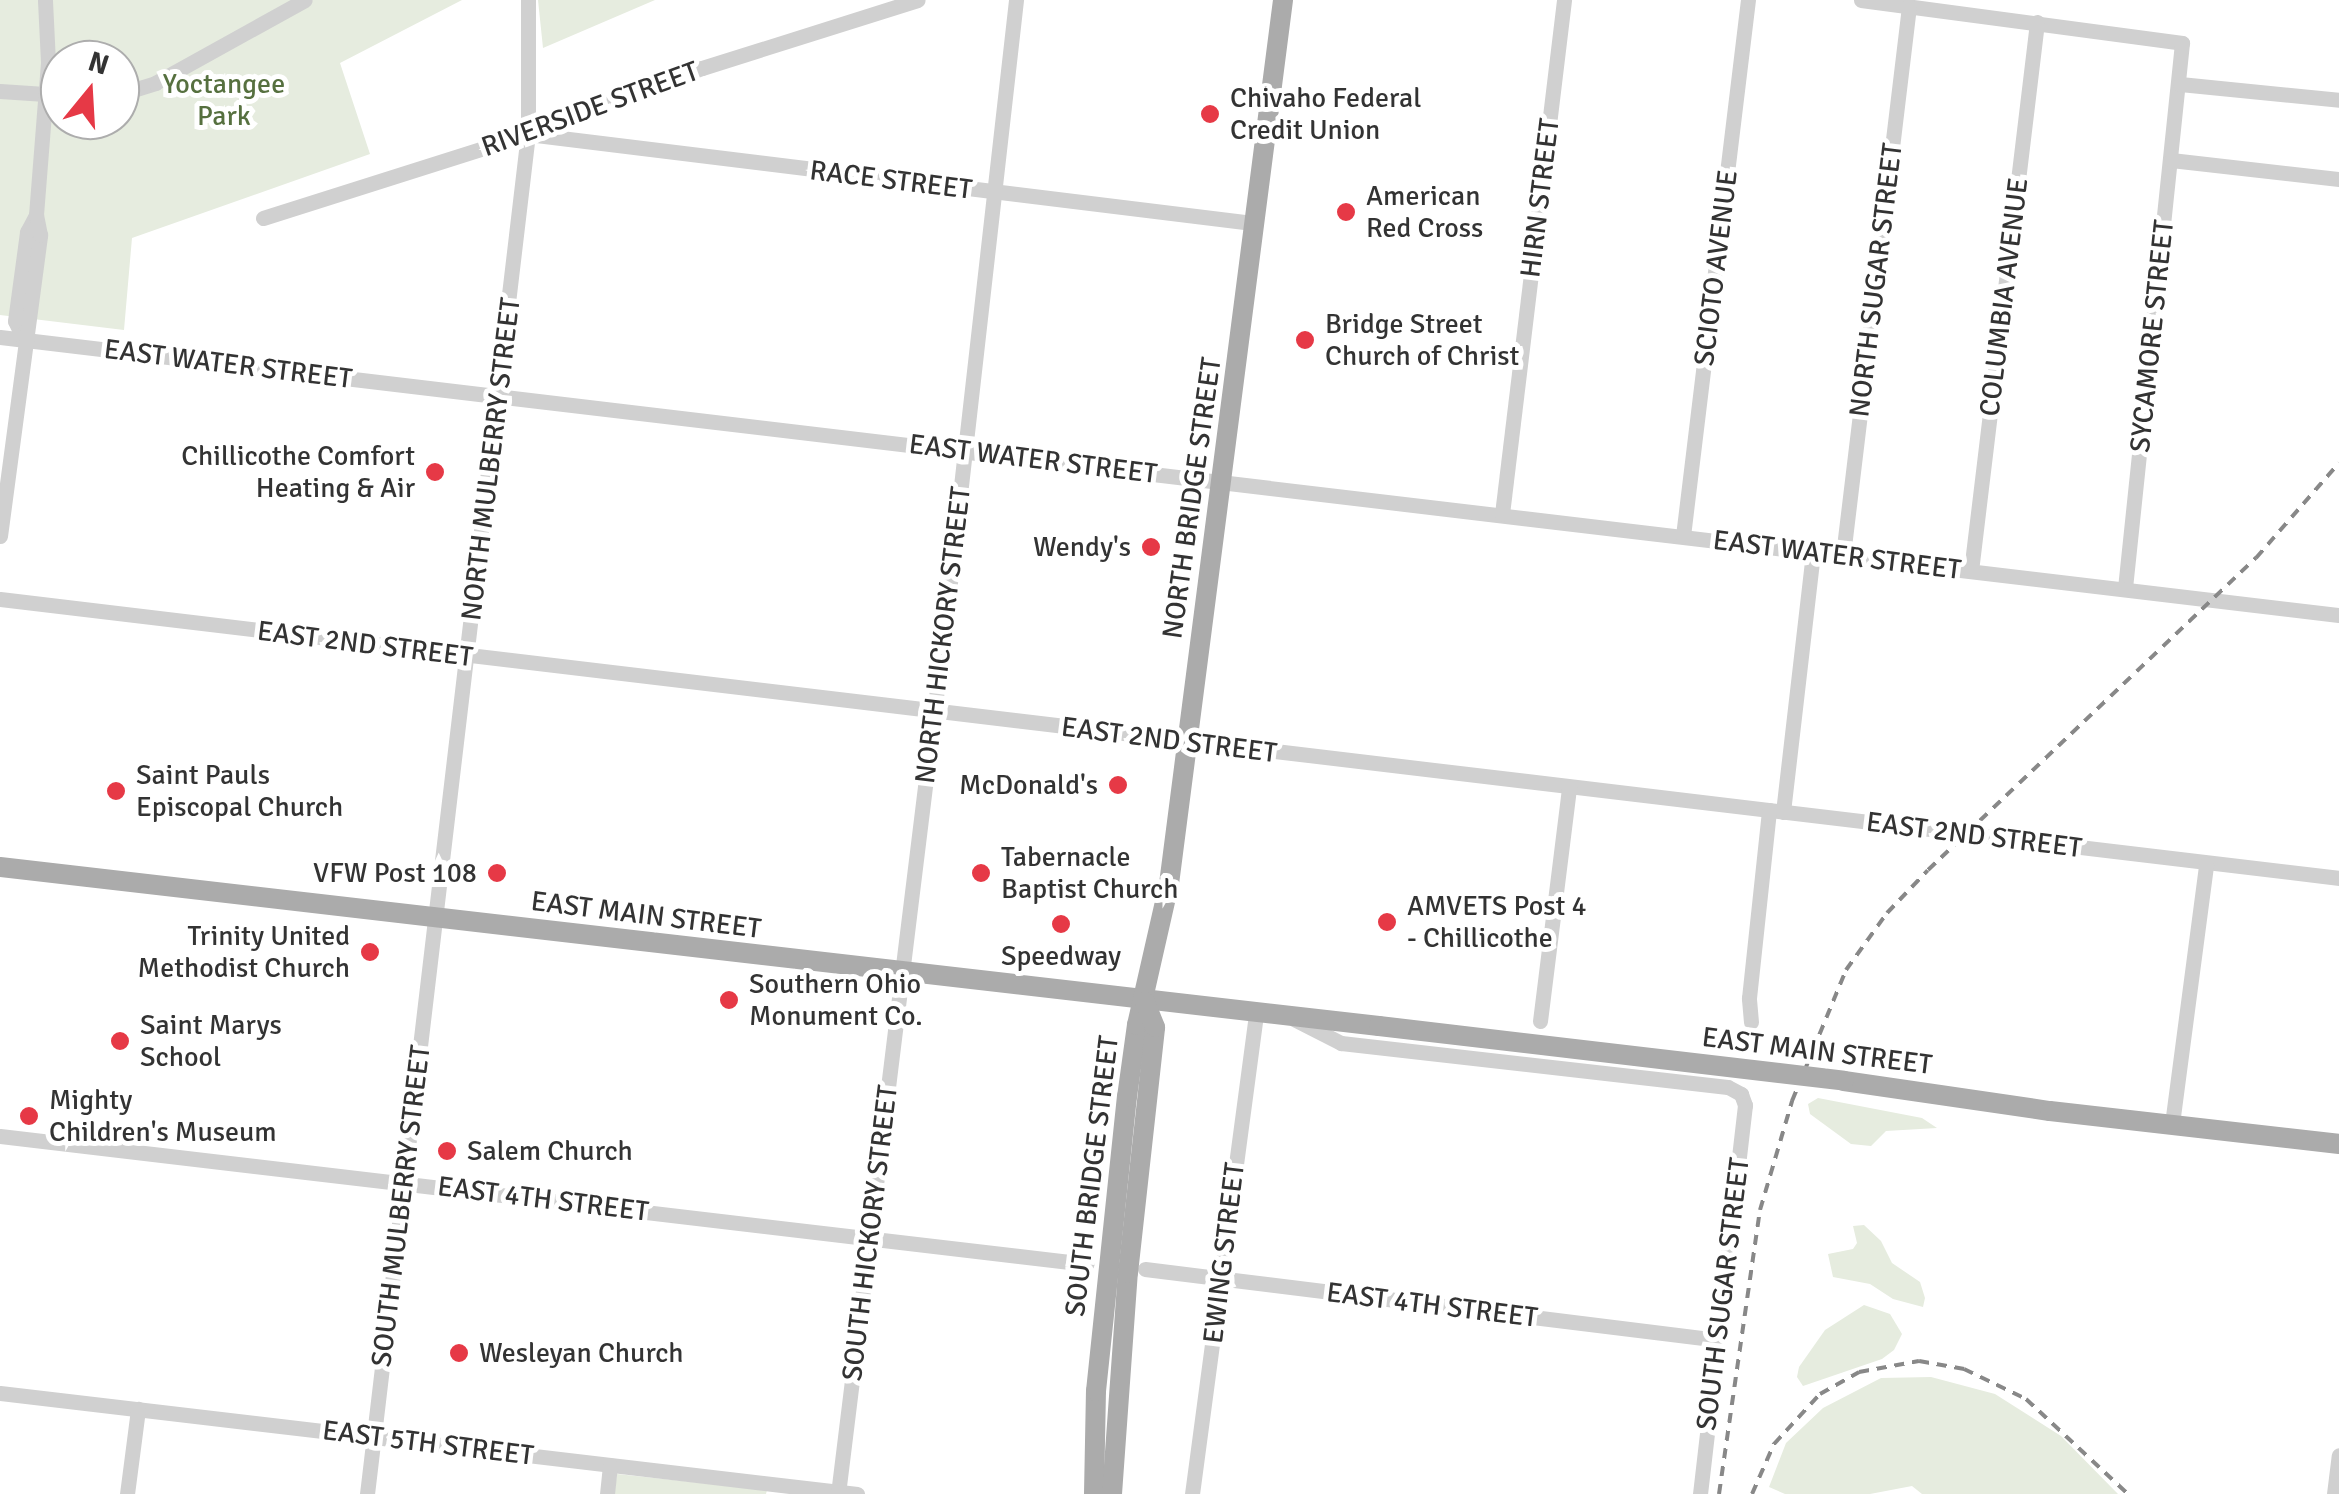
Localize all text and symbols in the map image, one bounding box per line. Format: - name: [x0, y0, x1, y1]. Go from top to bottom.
- north arrow: [40, 40, 140, 140]
- text: N: [84, 44, 113, 83]
- street label: RIVERSIDE STREET: [477, 54, 703, 164]
- park label: Yoctangee Park: [163, 67, 285, 133]
- place label: Chivaho Federal Credit Union: [1230, 81, 1422, 147]
- marker: Chivaho Federal Credit Union: [1199, 103, 1221, 125]
- street label: HIRN STREET: [1514, 117, 1566, 279]
- street label: NORTH SUGAR STREET: [1843, 141, 1909, 419]
- street label: RACE STREET: [808, 153, 974, 207]
- street label: SCIOTO AVENUE: [1687, 168, 1745, 368]
- street label: COLUMBIA AVENUE: [1973, 176, 2035, 418]
- place label: American Red Cross: [1366, 179, 1483, 245]
- marker: American Red Cross: [1335, 201, 1357, 223]
- street label: SYCAMORE STREET: [2123, 218, 2181, 454]
- street label: NORTH MULBERRY STREET: [455, 296, 527, 622]
- place label: Bridge Street Church of Christ: [1325, 307, 1519, 373]
- marker: Bridge Street Church of Christ: [1294, 329, 1316, 351]
- street label: EAST WATER STREET: [102, 332, 354, 396]
- street label: NORTH BRIDGE STREET: [1156, 355, 1228, 641]
- street label: EAST WATER STREET: [907, 427, 1159, 491]
- place label: Chillicothe Comfort Heating & Air: [181, 439, 415, 505]
- marker: Chillicothe Comfort Heating & Air: [424, 461, 446, 483]
- street label: NORTH HICKORY STREET: [908, 485, 978, 785]
- street label: EAST WATER STREET: [1711, 523, 1963, 587]
- place label: Wendy's: [1033, 530, 1131, 564]
- marker: Wendy's: [1140, 536, 1162, 558]
- street label: EAST 2ND STREET: [255, 614, 475, 674]
- street label: EAST 2ND STREET: [1059, 710, 1279, 770]
- place label: Saint Pauls Episcopal Church: [136, 758, 343, 824]
- place label: McDonald's: [959, 768, 1098, 802]
- marker: McDonald's: [1107, 774, 1129, 796]
- marker: Saint Pauls Episcopal Church: [105, 780, 127, 802]
- street label: EAST 2ND STREET: [1864, 805, 2084, 865]
- place label: Tabernacle Baptist Church: [1001, 840, 1178, 906]
- place label: VFW Post 108: [313, 856, 477, 890]
- marker: VFW Post 108: [486, 862, 508, 884]
- marker: Tabernacle Baptist Church: [970, 862, 992, 884]
- street label: EAST MAIN STREET: [529, 884, 763, 946]
- place label: AMVETS Post 4 - Chillicothe: [1407, 889, 1587, 955]
- marker: AMVETS Post 4 - Chillicothe: [1376, 911, 1398, 933]
- marker: Speedway: [1050, 913, 1072, 935]
- place label: Trinity United Methodist Church: [138, 919, 350, 985]
- place label: Speedway: [1001, 939, 1121, 973]
- marker: Trinity United Methodist Church: [359, 941, 381, 963]
- place label: Southern Ohio Monument Co.: [749, 967, 923, 1033]
- marker: Southern Ohio Monument Co.: [718, 989, 740, 1011]
- place label: Saint Marys School: [140, 1008, 282, 1074]
- street label: EAST MAIN STREET: [1700, 1020, 1934, 1082]
- marker: Saint Marys School: [109, 1030, 131, 1052]
- street label: SOUTH BRIDGE STREET: [1058, 1034, 1126, 1318]
- street label: SOUTH MULBERRY STREET: [365, 1043, 437, 1369]
- place label: Mighty Children's Museum: [49, 1083, 277, 1149]
- street label: SOUTH HICKORY STREET: [835, 1083, 905, 1383]
- marker: Mighty Children's Museum: [18, 1105, 40, 1127]
- place label: Salem Church: [467, 1134, 633, 1168]
- marker: Salem Church: [436, 1140, 458, 1162]
- street label: SOUTH SUGAR STREET: [1690, 1156, 1756, 1432]
- street label: EWING STREET: [1196, 1161, 1252, 1345]
- street label: EAST 4TH STREET: [435, 1169, 651, 1229]
- street label: EAST 4TH STREET: [1324, 1275, 1540, 1335]
- place label: Wesleyan Church: [479, 1336, 684, 1370]
- marker: Wesleyan Church: [448, 1342, 470, 1364]
- street label: EAST 5TH STREET: [320, 1413, 536, 1473]

